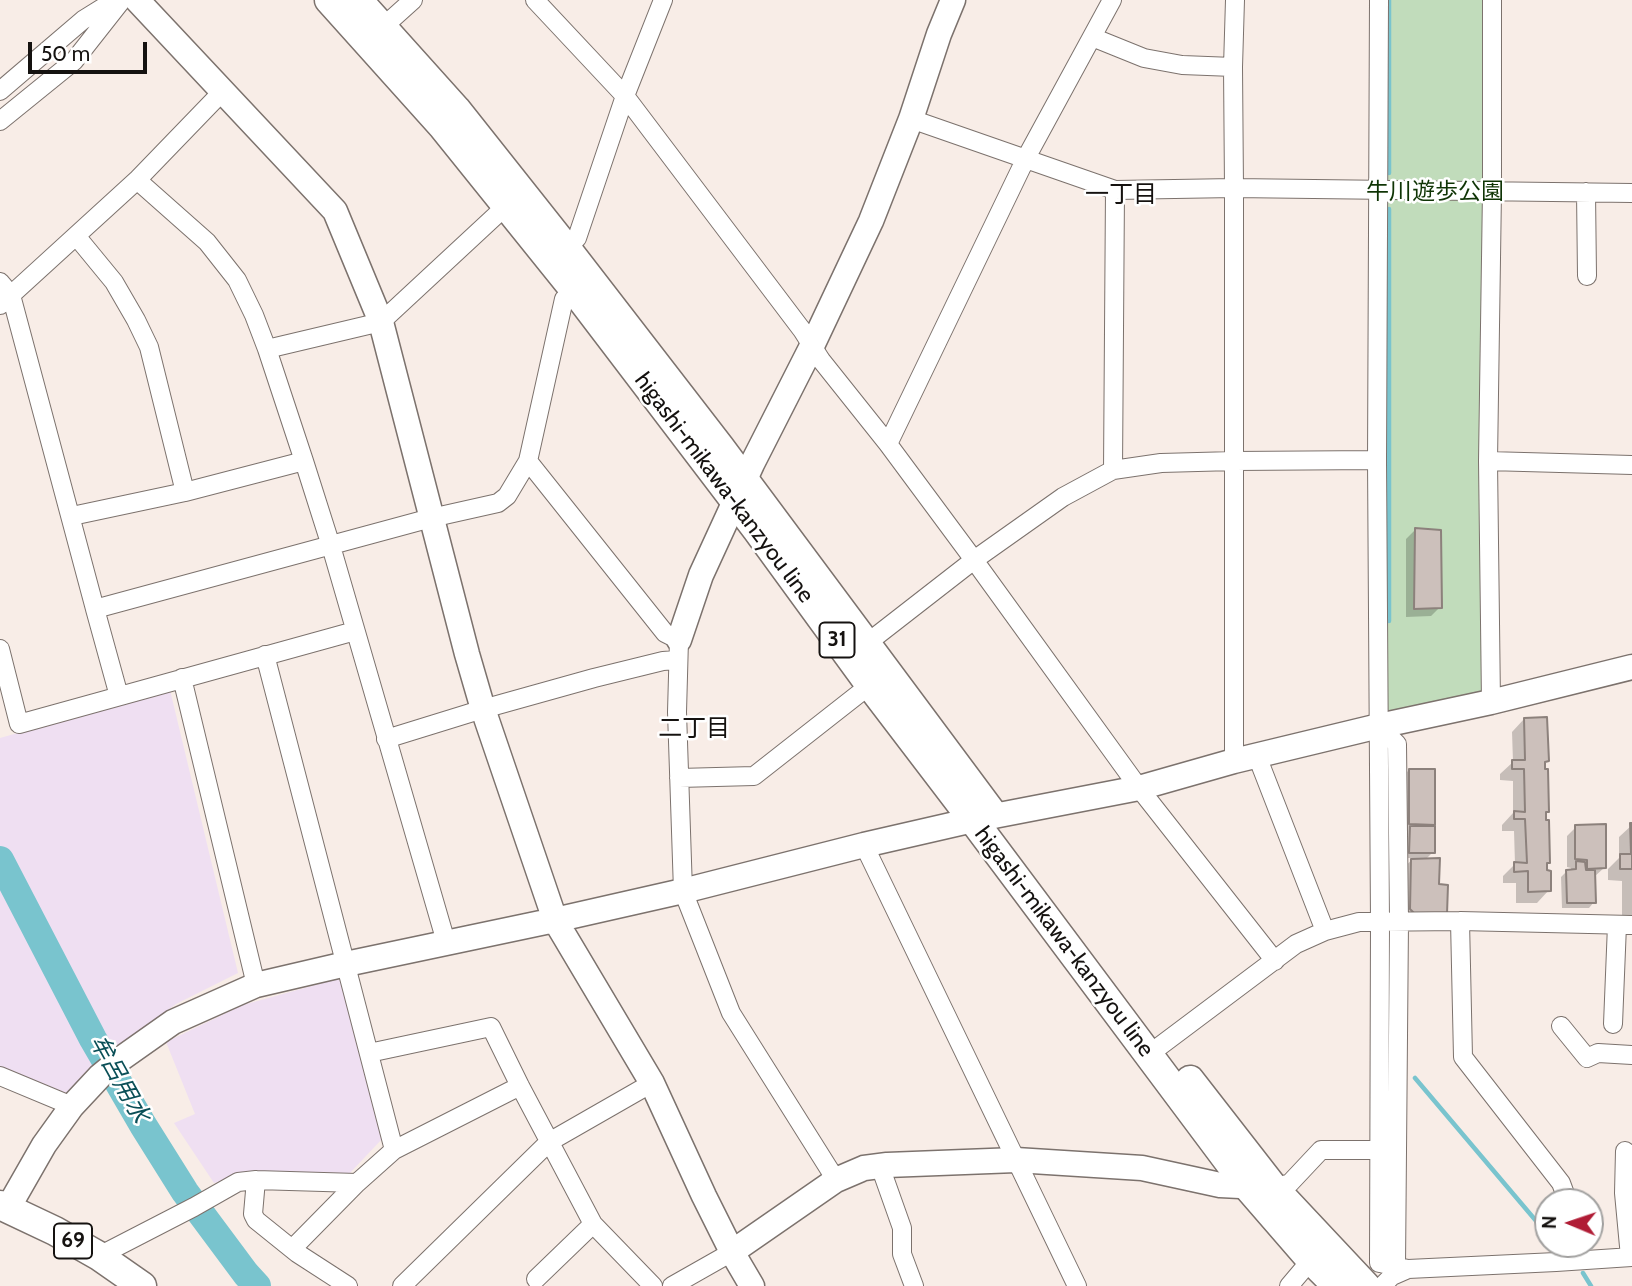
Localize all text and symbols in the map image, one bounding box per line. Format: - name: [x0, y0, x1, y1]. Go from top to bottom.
- scale bar: [32, 28, 150, 72]
- text: 50 m: [41, 41, 90, 66]
- park label: 牛川遊歩公園: [1366, 178, 1504, 206]
- district label: 一丁目: [1085, 181, 1157, 209]
- street label: higashi-mikawa-kanzyou line: [628, 368, 820, 608]
- road number: 31: [820, 622, 854, 658]
- district label: 二丁目: [658, 715, 730, 743]
- street label: higashi-mikawa-kanzyou line: [968, 822, 1160, 1062]
- water label: 牟呂用水: [83, 1030, 155, 1128]
- north arrow: [1534, 1188, 1604, 1258]
- text: N: [1538, 1215, 1561, 1229]
- road number: 69: [54, 1224, 92, 1258]

